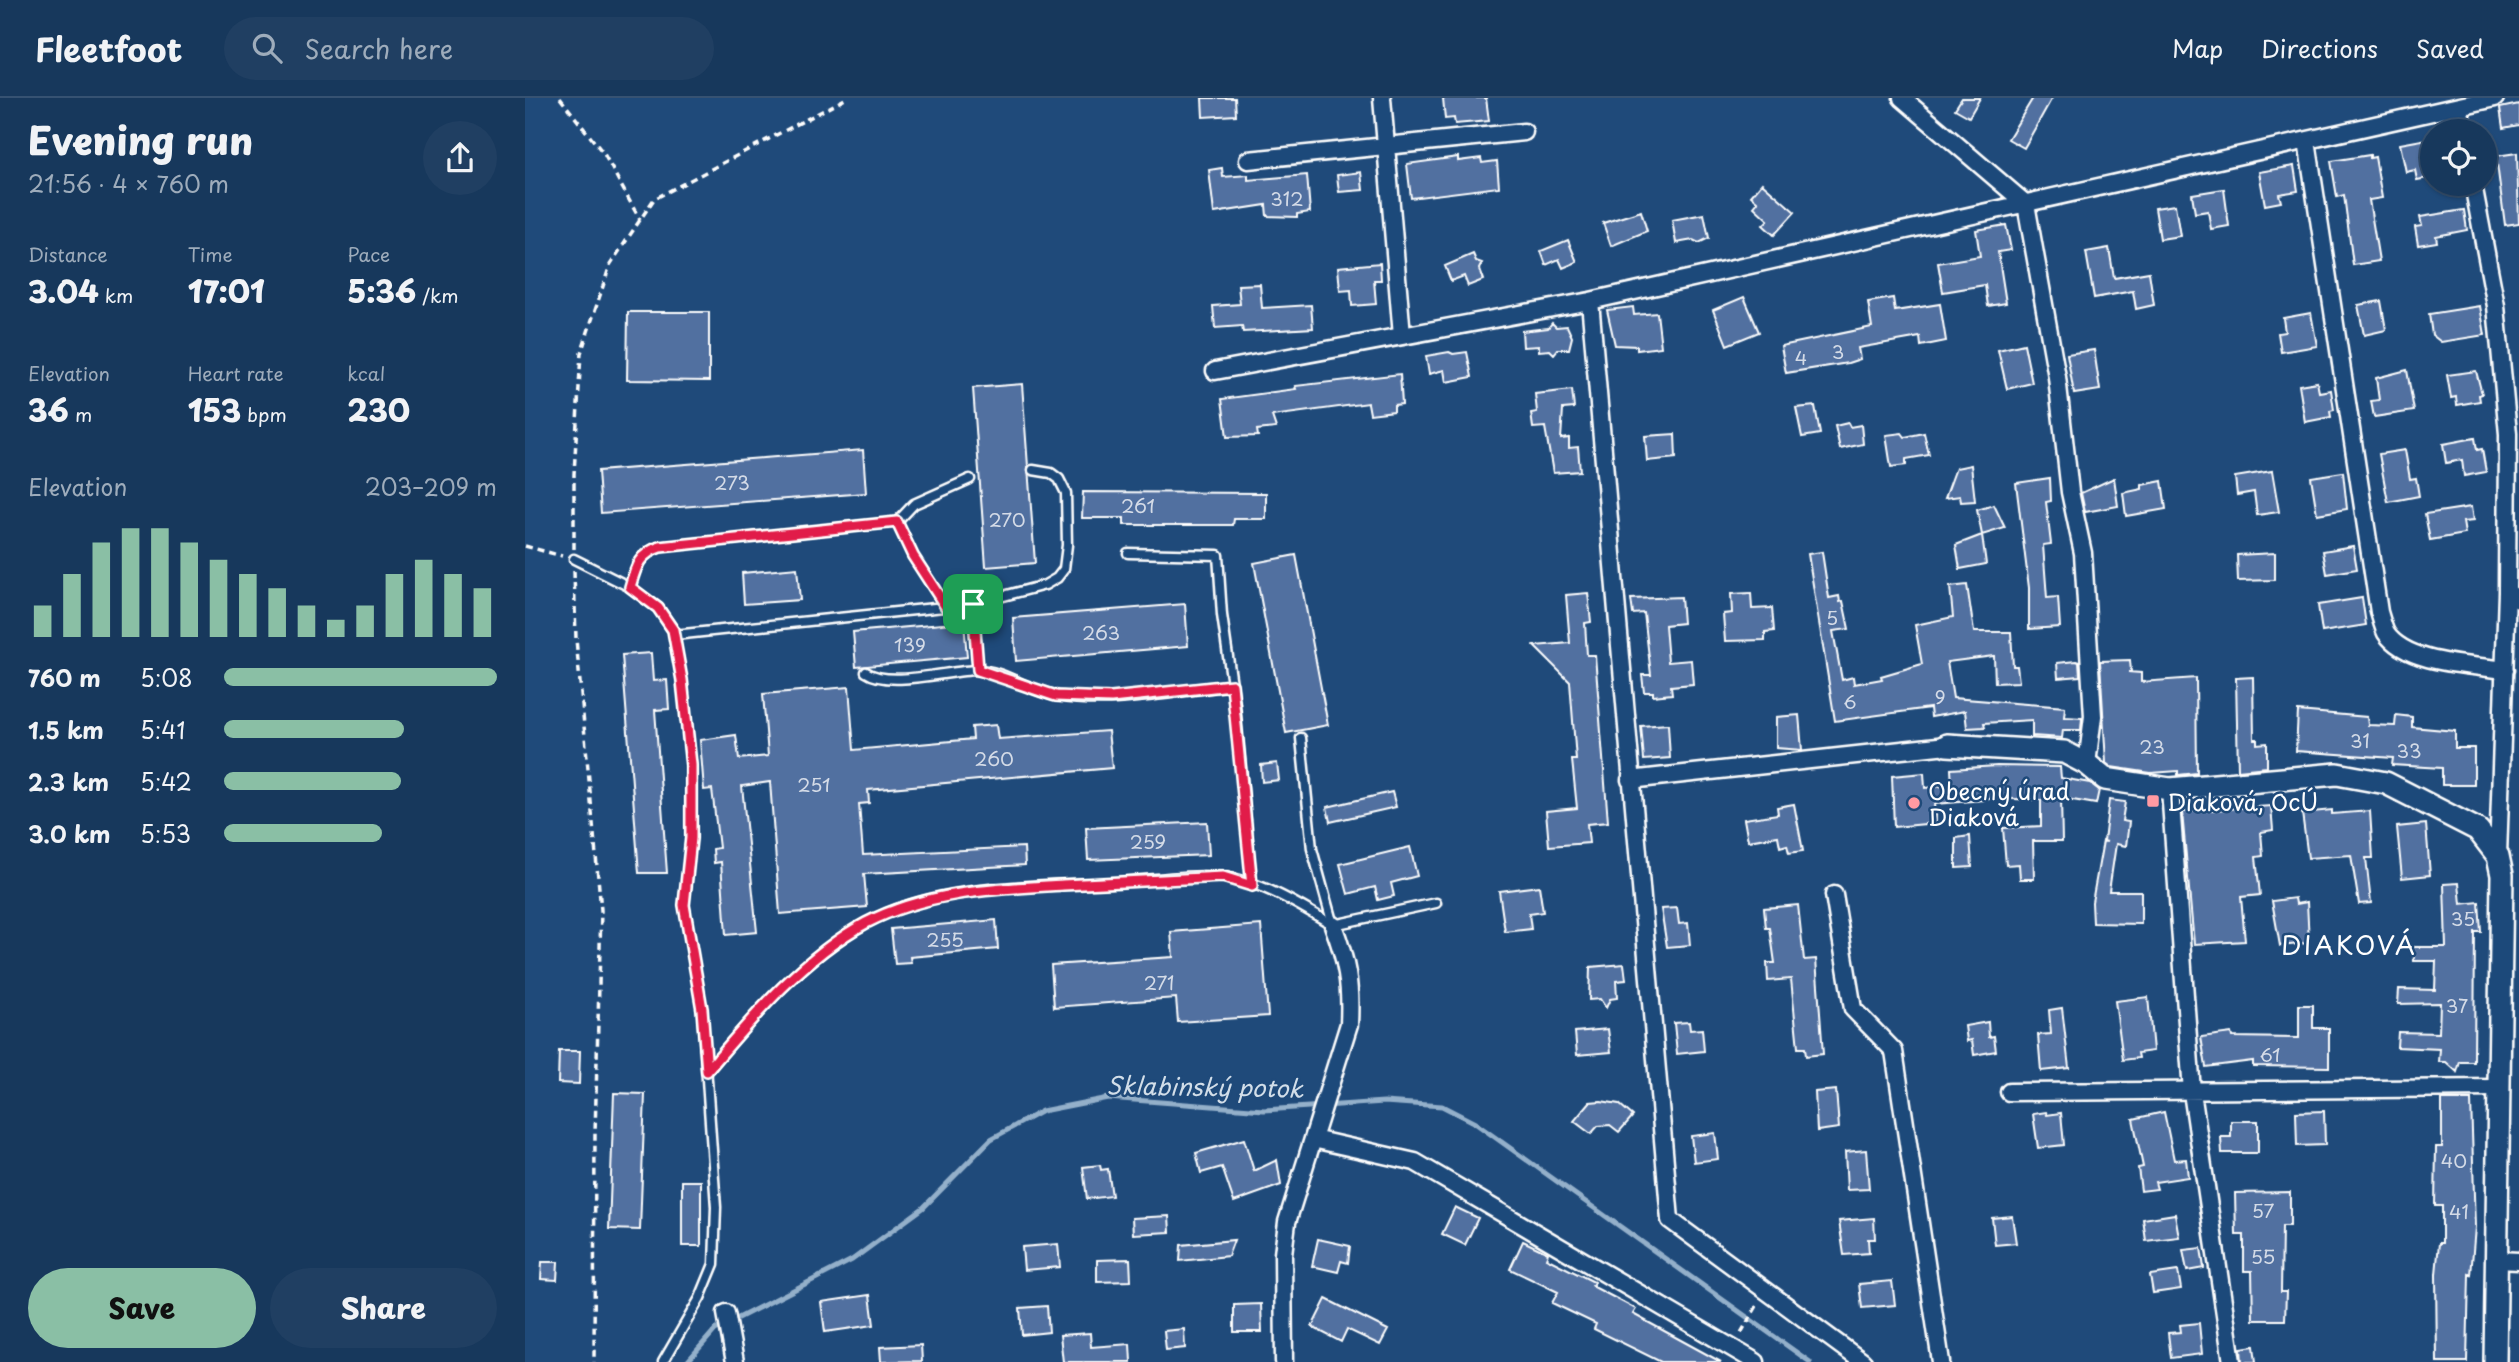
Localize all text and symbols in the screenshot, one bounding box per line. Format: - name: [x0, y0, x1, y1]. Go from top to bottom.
- search box: [224, 17, 714, 80]
- text: Fleetfoot: [35, 23, 182, 73]
- icon: search: [248, 29, 286, 67]
- text: Search here: [304, 29, 453, 68]
- text: Map: [2172, 30, 2223, 66]
- text: Directions: [2261, 30, 2378, 66]
- text: Saved: [2416, 30, 2484, 66]
- text: Evening run: [28, 111, 253, 168]
- map controls: [2420, 119, 2497, 196]
- button: locate: [2420, 119, 2497, 196]
- button: share: [423, 121, 497, 195]
- text: 21:56 · 4 × 760 m: [28, 166, 229, 201]
- house number: 312: [1270, 184, 1304, 212]
- text: Distance: [28, 240, 108, 268]
- text: Time: [188, 240, 233, 268]
- text: Pace: [347, 240, 390, 268]
- text: 3.04: [28, 268, 99, 313]
- text: 17:01: [188, 268, 265, 313]
- text: 5:36: [347, 268, 416, 313]
- text: km: [99, 281, 133, 309]
- text: /km: [416, 281, 459, 309]
- house number: 3: [1832, 337, 1844, 365]
- house number: 4: [1795, 343, 1807, 371]
- text: Elevation: [28, 359, 110, 387]
- text: Heart rate: [188, 359, 284, 387]
- text: kcal: [347, 359, 385, 387]
- text: 36: [28, 387, 69, 432]
- text: 153: [188, 387, 241, 432]
- text: 230: [347, 387, 410, 432]
- text: m: [69, 400, 92, 428]
- text: bpm: [241, 400, 287, 428]
- house number: 273: [714, 468, 750, 496]
- text: Elevation: [28, 469, 127, 504]
- text: 203–209 m: [365, 469, 497, 504]
- house number: 261: [1121, 491, 1155, 519]
- house number: 270: [988, 505, 1026, 533]
- pin: [943, 574, 1003, 634]
- icon: arrive: [954, 585, 992, 623]
- house number: 5: [1826, 603, 1838, 631]
- house number: 263: [1082, 618, 1120, 646]
- house number: 139: [894, 630, 926, 658]
- text: 760 m: [28, 660, 101, 695]
- text: 5:08: [140, 660, 193, 695]
- house number: 9: [1934, 682, 1946, 710]
- house number: 6: [1843, 687, 1857, 715]
- text: 1.5 km: [28, 712, 104, 747]
- text: 5:41: [140, 712, 186, 747]
- house number: 31: [2350, 726, 2370, 754]
- house number: 23: [2139, 732, 2165, 760]
- house number: 33: [2397, 736, 2421, 764]
- house number: 260: [974, 744, 1014, 772]
- text: 2.3 km: [28, 764, 109, 799]
- text: 5:42: [140, 764, 192, 799]
- house number: 251: [797, 770, 831, 798]
- place label: Obecný úrad Diaková: [1928, 773, 2070, 834]
- place label: Diaková, OcÚ: [2167, 784, 2318, 819]
- marker: Diaková, OcÚ: [2145, 793, 2161, 809]
- marker: Obecný úrad Diaková: [1906, 795, 1922, 811]
- text: 3.0 km: [28, 816, 110, 851]
- text: 5:53: [140, 816, 191, 851]
- house number: 259: [1130, 827, 1166, 855]
- house number: 35: [2451, 904, 2475, 932]
- house number: 255: [926, 925, 964, 953]
- district label: DIAKOVÁ: [2281, 925, 2417, 964]
- house number: 271: [1144, 968, 1174, 996]
- house number: 37: [2446, 991, 2468, 1019]
- house number: 61: [2259, 1040, 2281, 1068]
- water label: Sklabinský potok: [1106, 1066, 1305, 1106]
- house number: 40: [2441, 1146, 2467, 1174]
- house number: 57: [2252, 1196, 2275, 1224]
- house number: 41: [2449, 1197, 2469, 1225]
- house number: 55: [2251, 1242, 2275, 1270]
- button: Save: [28, 1268, 256, 1348]
- button: Share: [270, 1268, 497, 1348]

